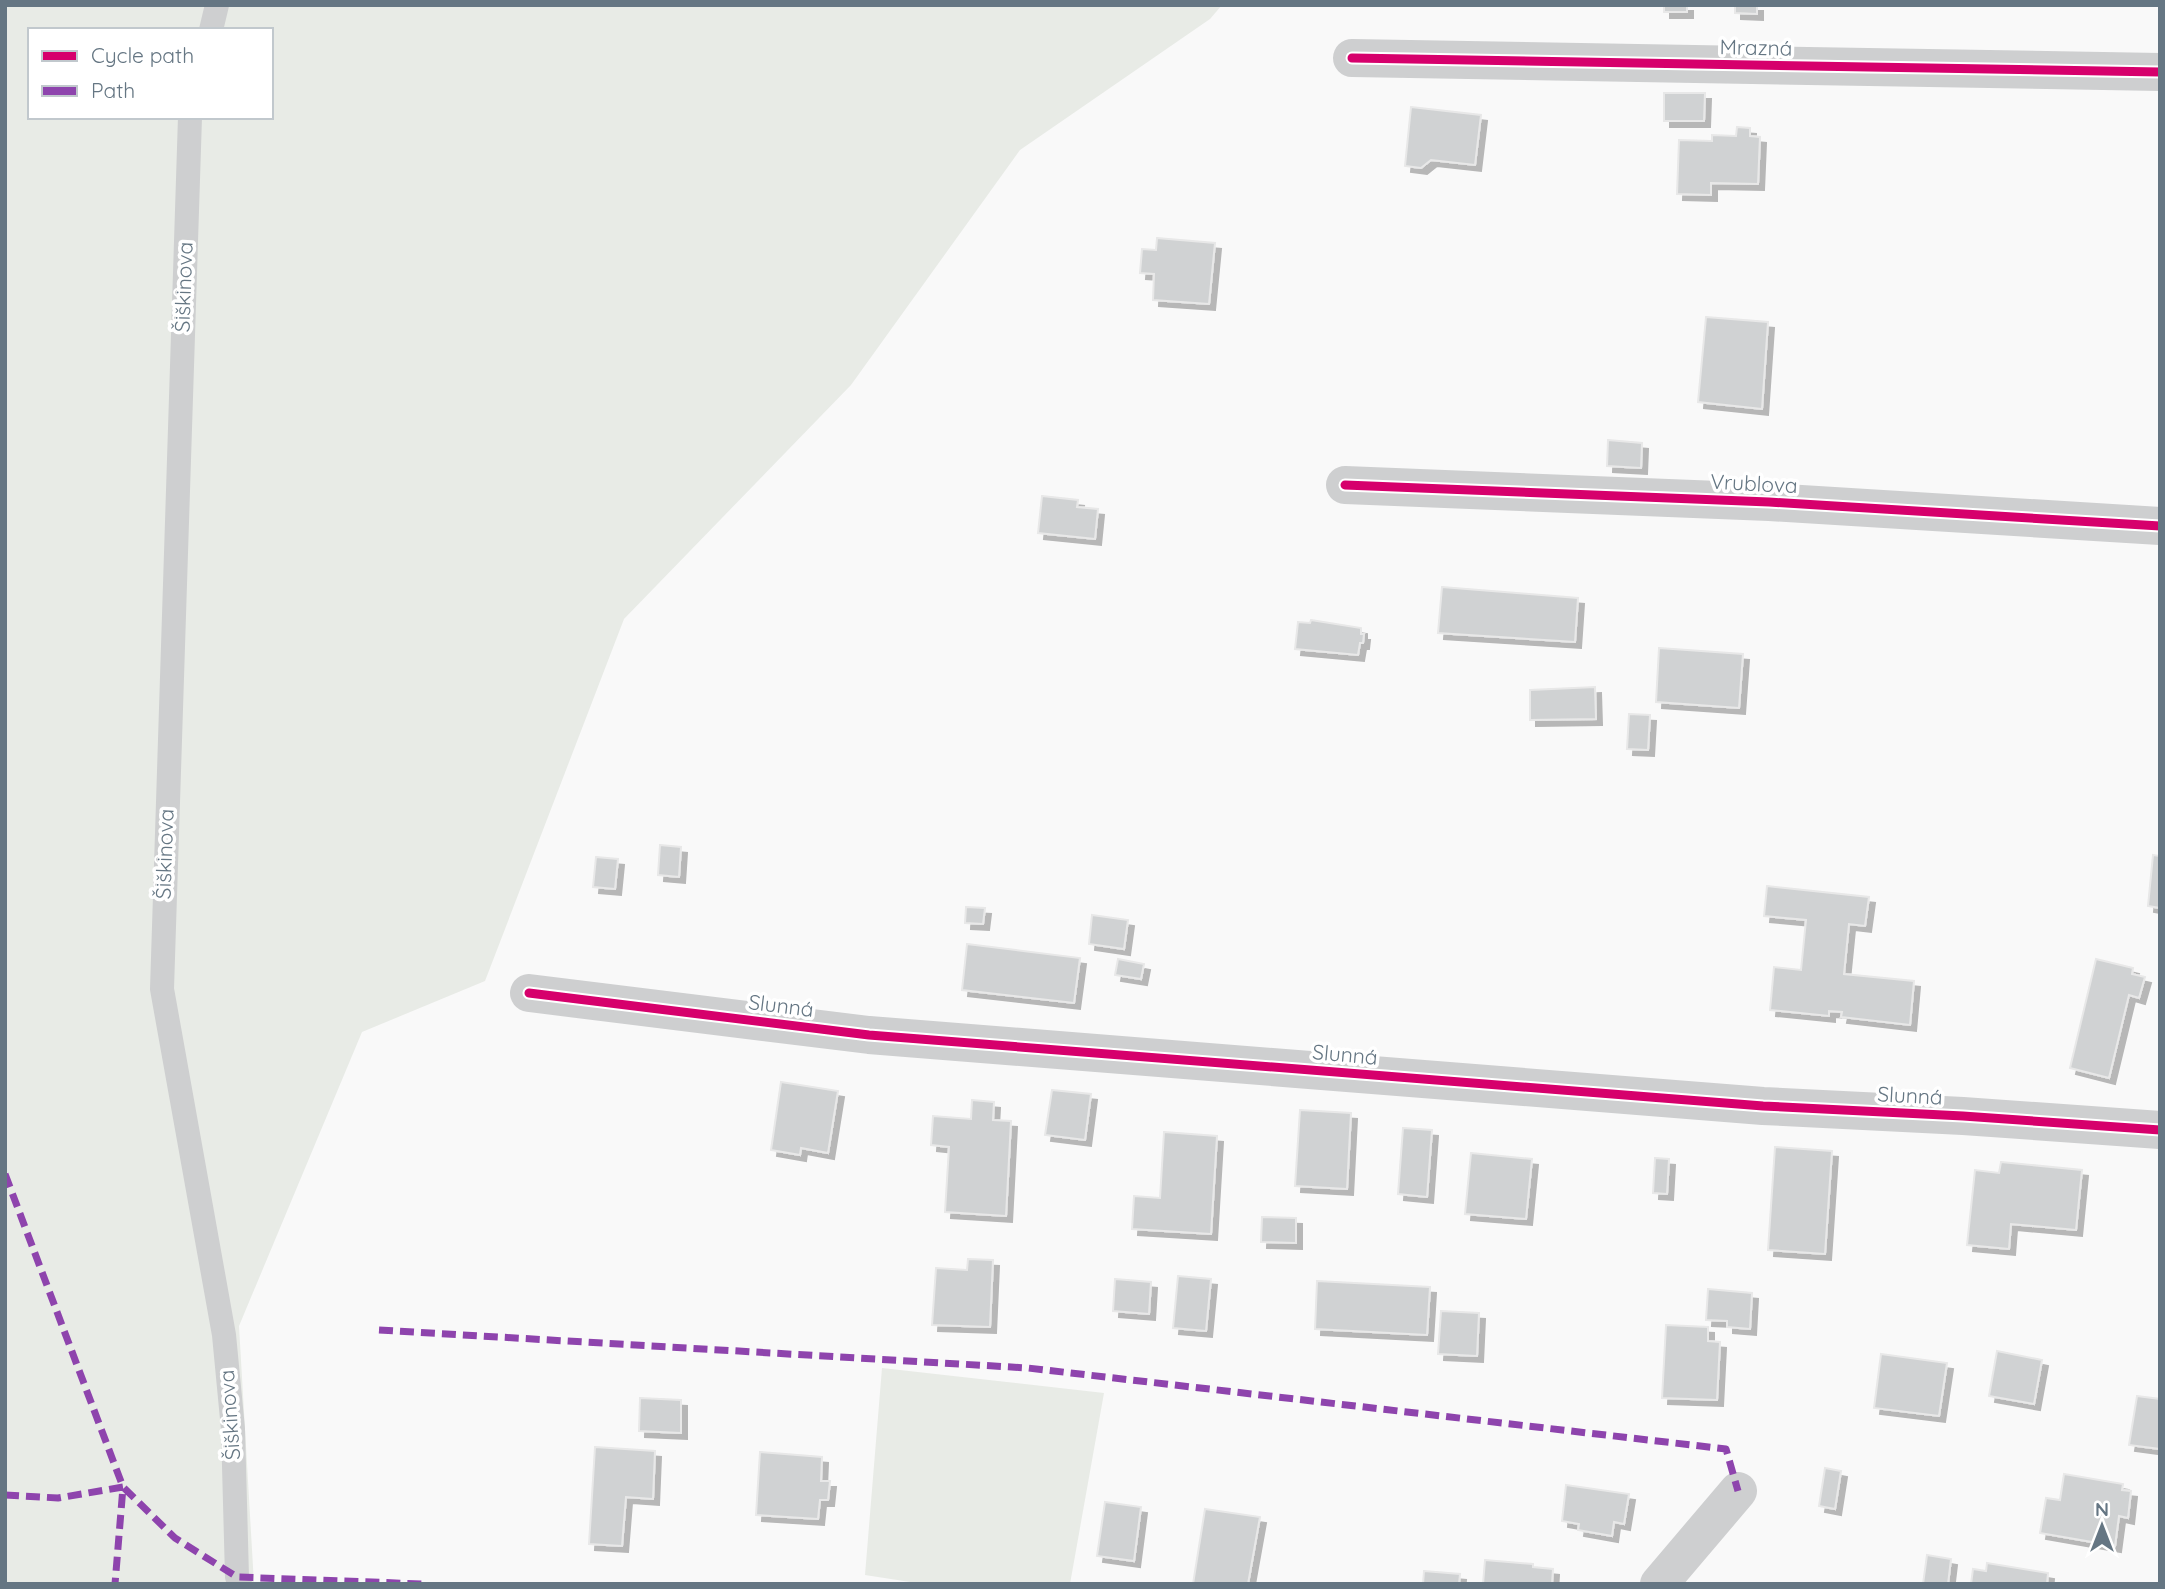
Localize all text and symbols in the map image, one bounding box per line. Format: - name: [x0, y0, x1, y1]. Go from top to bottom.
- legend: [28, 28, 273, 119]
- street label: Mrazná: [1719, 33, 1793, 61]
- text: Cycle path: [91, 42, 194, 68]
- text: Path: [91, 77, 135, 103]
- street label: Šiškinova: [168, 241, 198, 333]
- street label: Vrublova: [1710, 468, 1798, 498]
- street label: Šiškinova: [149, 808, 179, 900]
- street label: Slunná: [747, 988, 815, 1022]
- street label: Slunná: [1311, 1038, 1379, 1070]
- street label: Slunná: [1877, 1080, 1943, 1110]
- street label: Šiškinova: [213, 1369, 245, 1461]
- north arrow: [2067, 1491, 2137, 1561]
- text: N: [2095, 1497, 2109, 1521]

